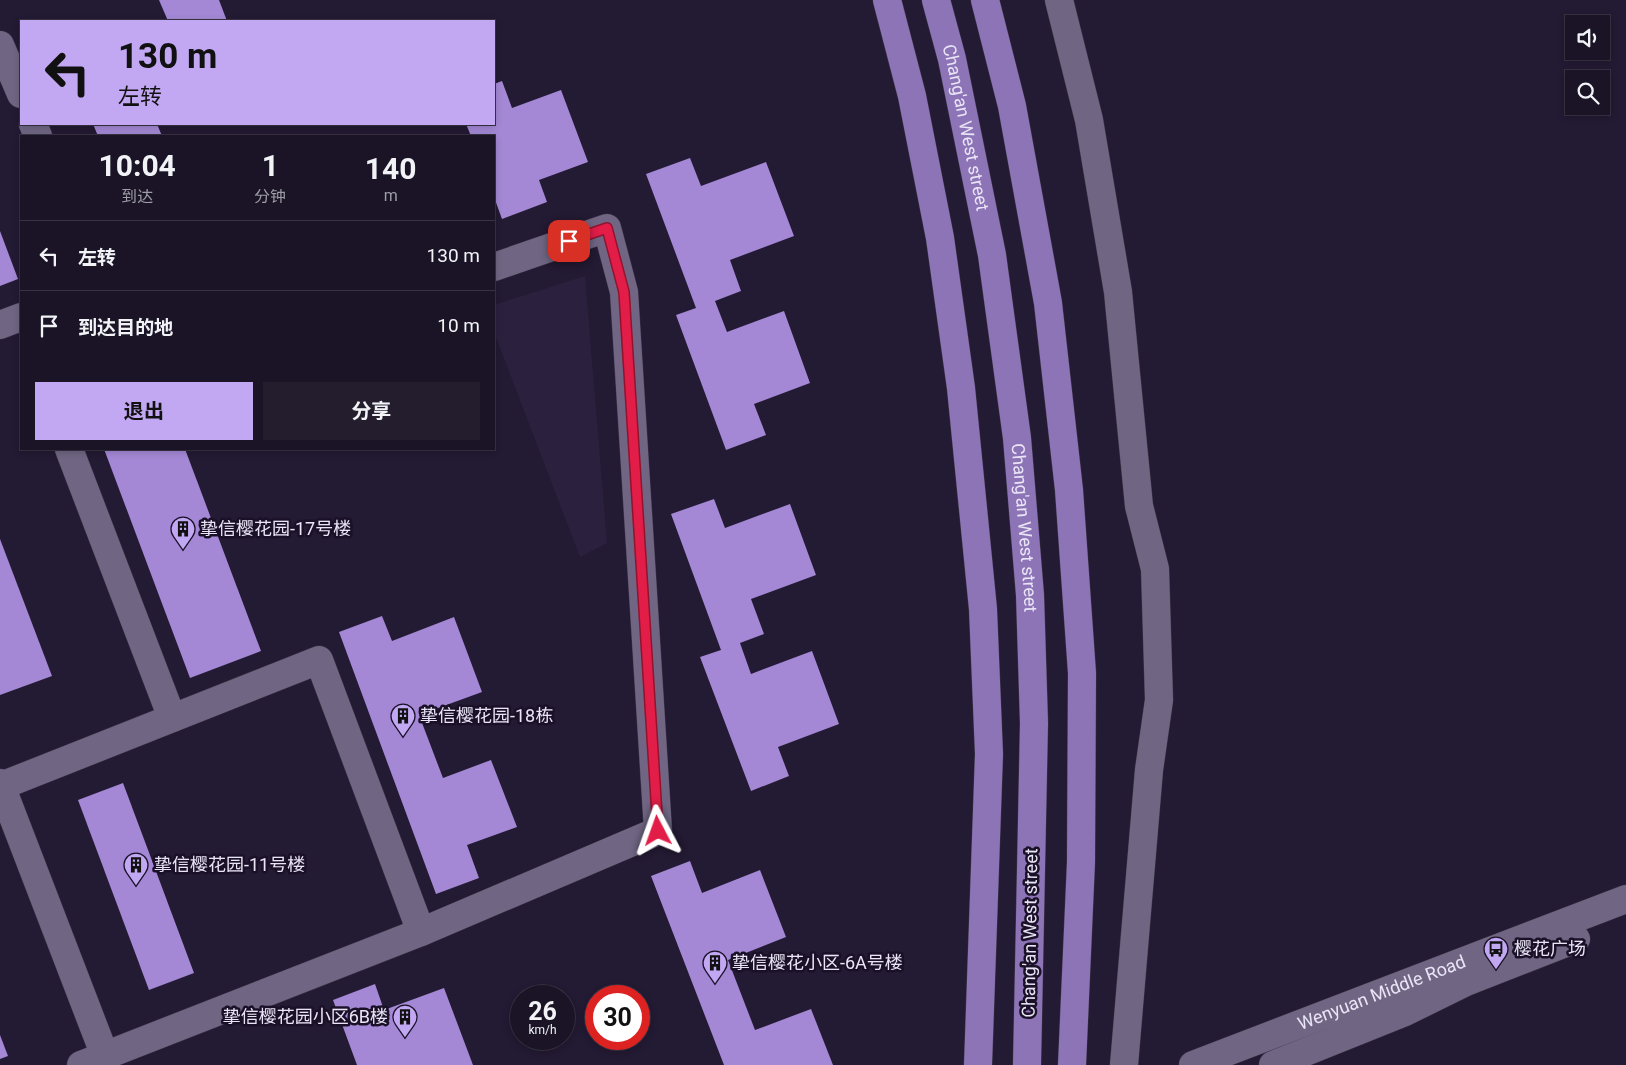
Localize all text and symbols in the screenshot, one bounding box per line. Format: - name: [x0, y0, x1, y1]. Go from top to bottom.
- map controls: [1565, 15, 1610, 115]
- button: sound: [1565, 15, 1610, 60]
- text: 130 m: [118, 36, 217, 77]
- icon: left: [35, 40, 100, 105]
- street label: Chang'an West street: [938, 42, 994, 213]
- button: search: [1565, 70, 1610, 115]
- text: 左转: [118, 84, 162, 109]
- text: 10:04: [99, 148, 176, 183]
- text: 1: [262, 148, 279, 183]
- text: 140: [365, 151, 416, 186]
- text: m: [384, 186, 398, 205]
- text: 到达: [121, 187, 153, 206]
- text: 分钟: [254, 187, 286, 206]
- pin: [548, 220, 590, 262]
- icon: arrive: [555, 227, 583, 255]
- icon: left: [35, 242, 63, 270]
- text: 130 m: [427, 244, 480, 267]
- text: 左转: [78, 246, 116, 269]
- icon: arrive: [35, 312, 63, 340]
- text: 10 m: [437, 314, 480, 337]
- text: 到达目的地: [78, 316, 173, 339]
- button: 退出: [35, 382, 253, 440]
- button: 分享: [263, 382, 480, 440]
- street label: Chang'an West street: [1007, 442, 1042, 613]
- building icon: 挚信樱花园-17号楼: [170, 516, 196, 550]
- place label: 挚信樱花园-17号楼: [200, 518, 351, 539]
- building icon: 挚信樱花园-18栋: [390, 703, 416, 737]
- place label: 挚信樱花园-18栋: [420, 705, 553, 726]
- position arrow: [631, 804, 683, 856]
- street label: Chang'an West street: [1018, 848, 1041, 1018]
- building icon: 挚信樱花园-11号楼: [123, 852, 149, 886]
- place label: 挚信樱花园-11号楼: [154, 854, 305, 875]
- bus stop icon: 樱花广场: [1483, 936, 1509, 970]
- place label: 樱花广场: [1514, 938, 1586, 959]
- building icon: 挚信樱花小区-6A号楼: [702, 950, 728, 984]
- street label: Wenyuan Middle Road: [1295, 951, 1468, 1034]
- place label: 挚信樱花小区-6A号楼: [732, 952, 903, 973]
- speed limit sign: 30: [585, 985, 650, 1050]
- text: 26: [528, 997, 557, 1026]
- building icon: 挚信樱花园小区6B楼: [392, 1004, 418, 1038]
- place label: 挚信樱花园小区6B楼: [223, 1006, 388, 1027]
- text: km/h: [528, 1023, 557, 1037]

